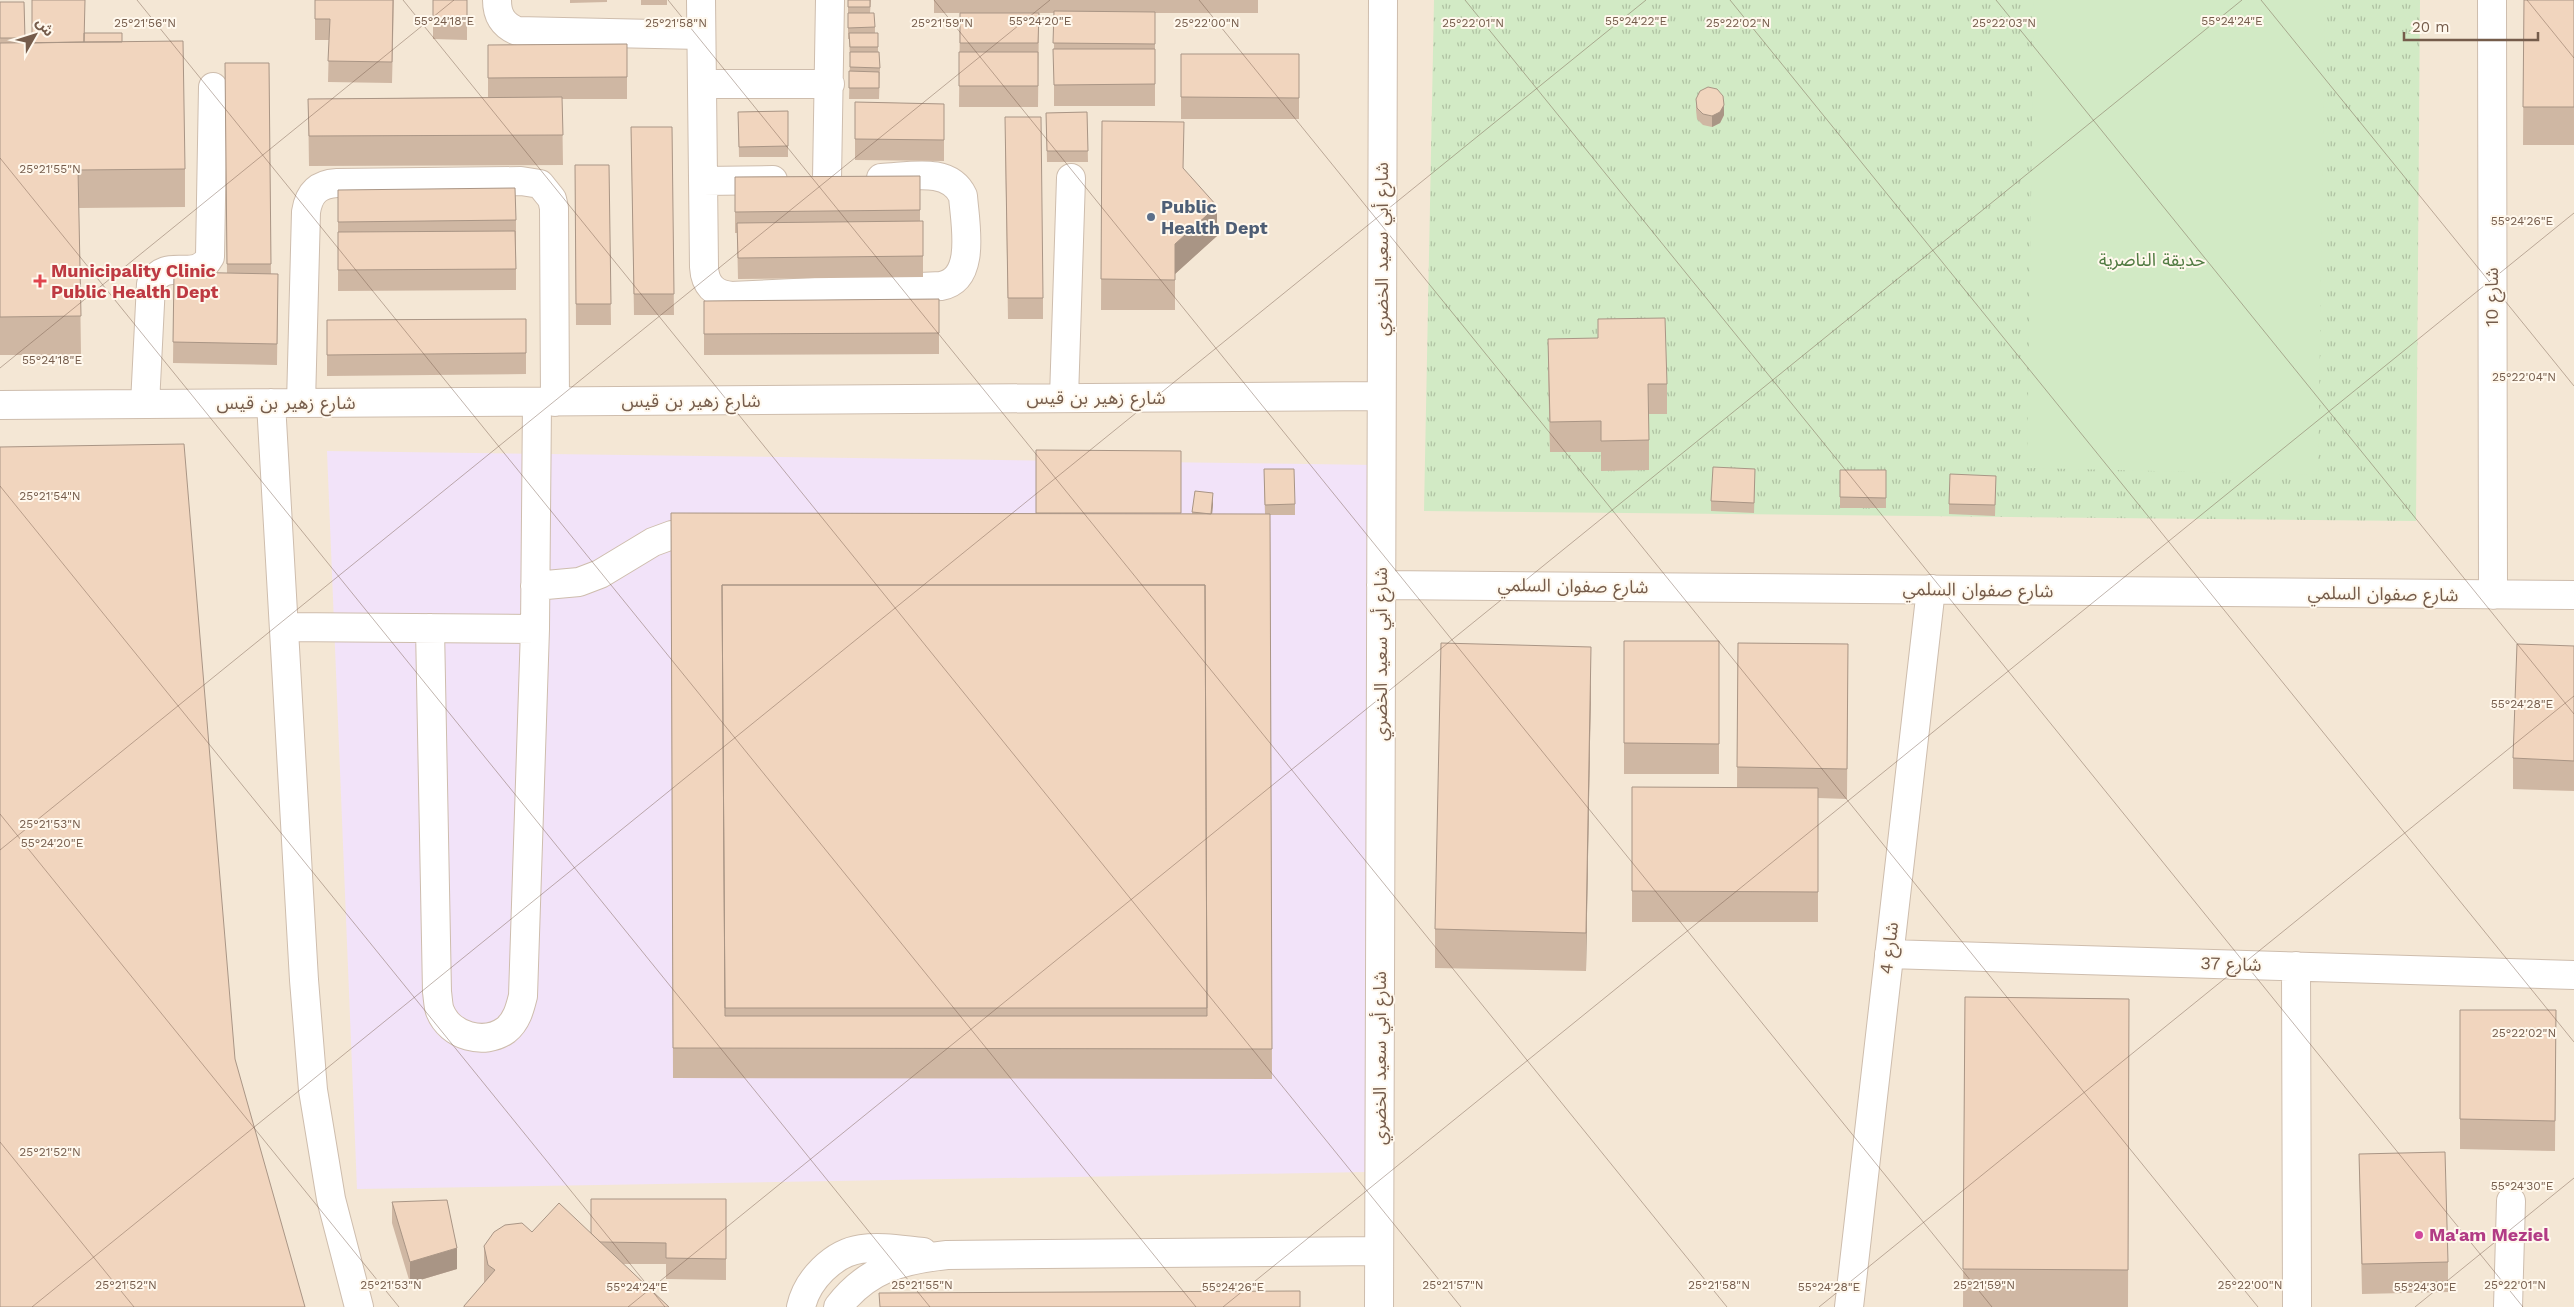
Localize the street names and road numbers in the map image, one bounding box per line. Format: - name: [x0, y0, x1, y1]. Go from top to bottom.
- street label: شارع أبي سعيد الخضري: [1371, 162, 1396, 336]
- street label: شارع 10: [2481, 267, 2506, 327]
- street label: شارع زهير بن قيس: [1026, 387, 1166, 412]
- street label: شارع زهير بن قيس: [621, 390, 761, 415]
- street label: شارع زهير بن قيس: [216, 392, 356, 417]
- street label: شارع أبي سعيد الخضري: [1370, 567, 1395, 741]
- street label: شارع صفوان السلمي: [1497, 574, 1649, 601]
- street label: شارع صفوان السلمي: [1902, 578, 2054, 605]
- street label: شارع صفوان السلمي: [2307, 582, 2459, 609]
- street label: شارع 4: [1875, 921, 1906, 976]
- street label: شارع 37: [2200, 952, 2262, 979]
- street label: شارع أبي سعيد الخضري: [1369, 971, 1394, 1145]

